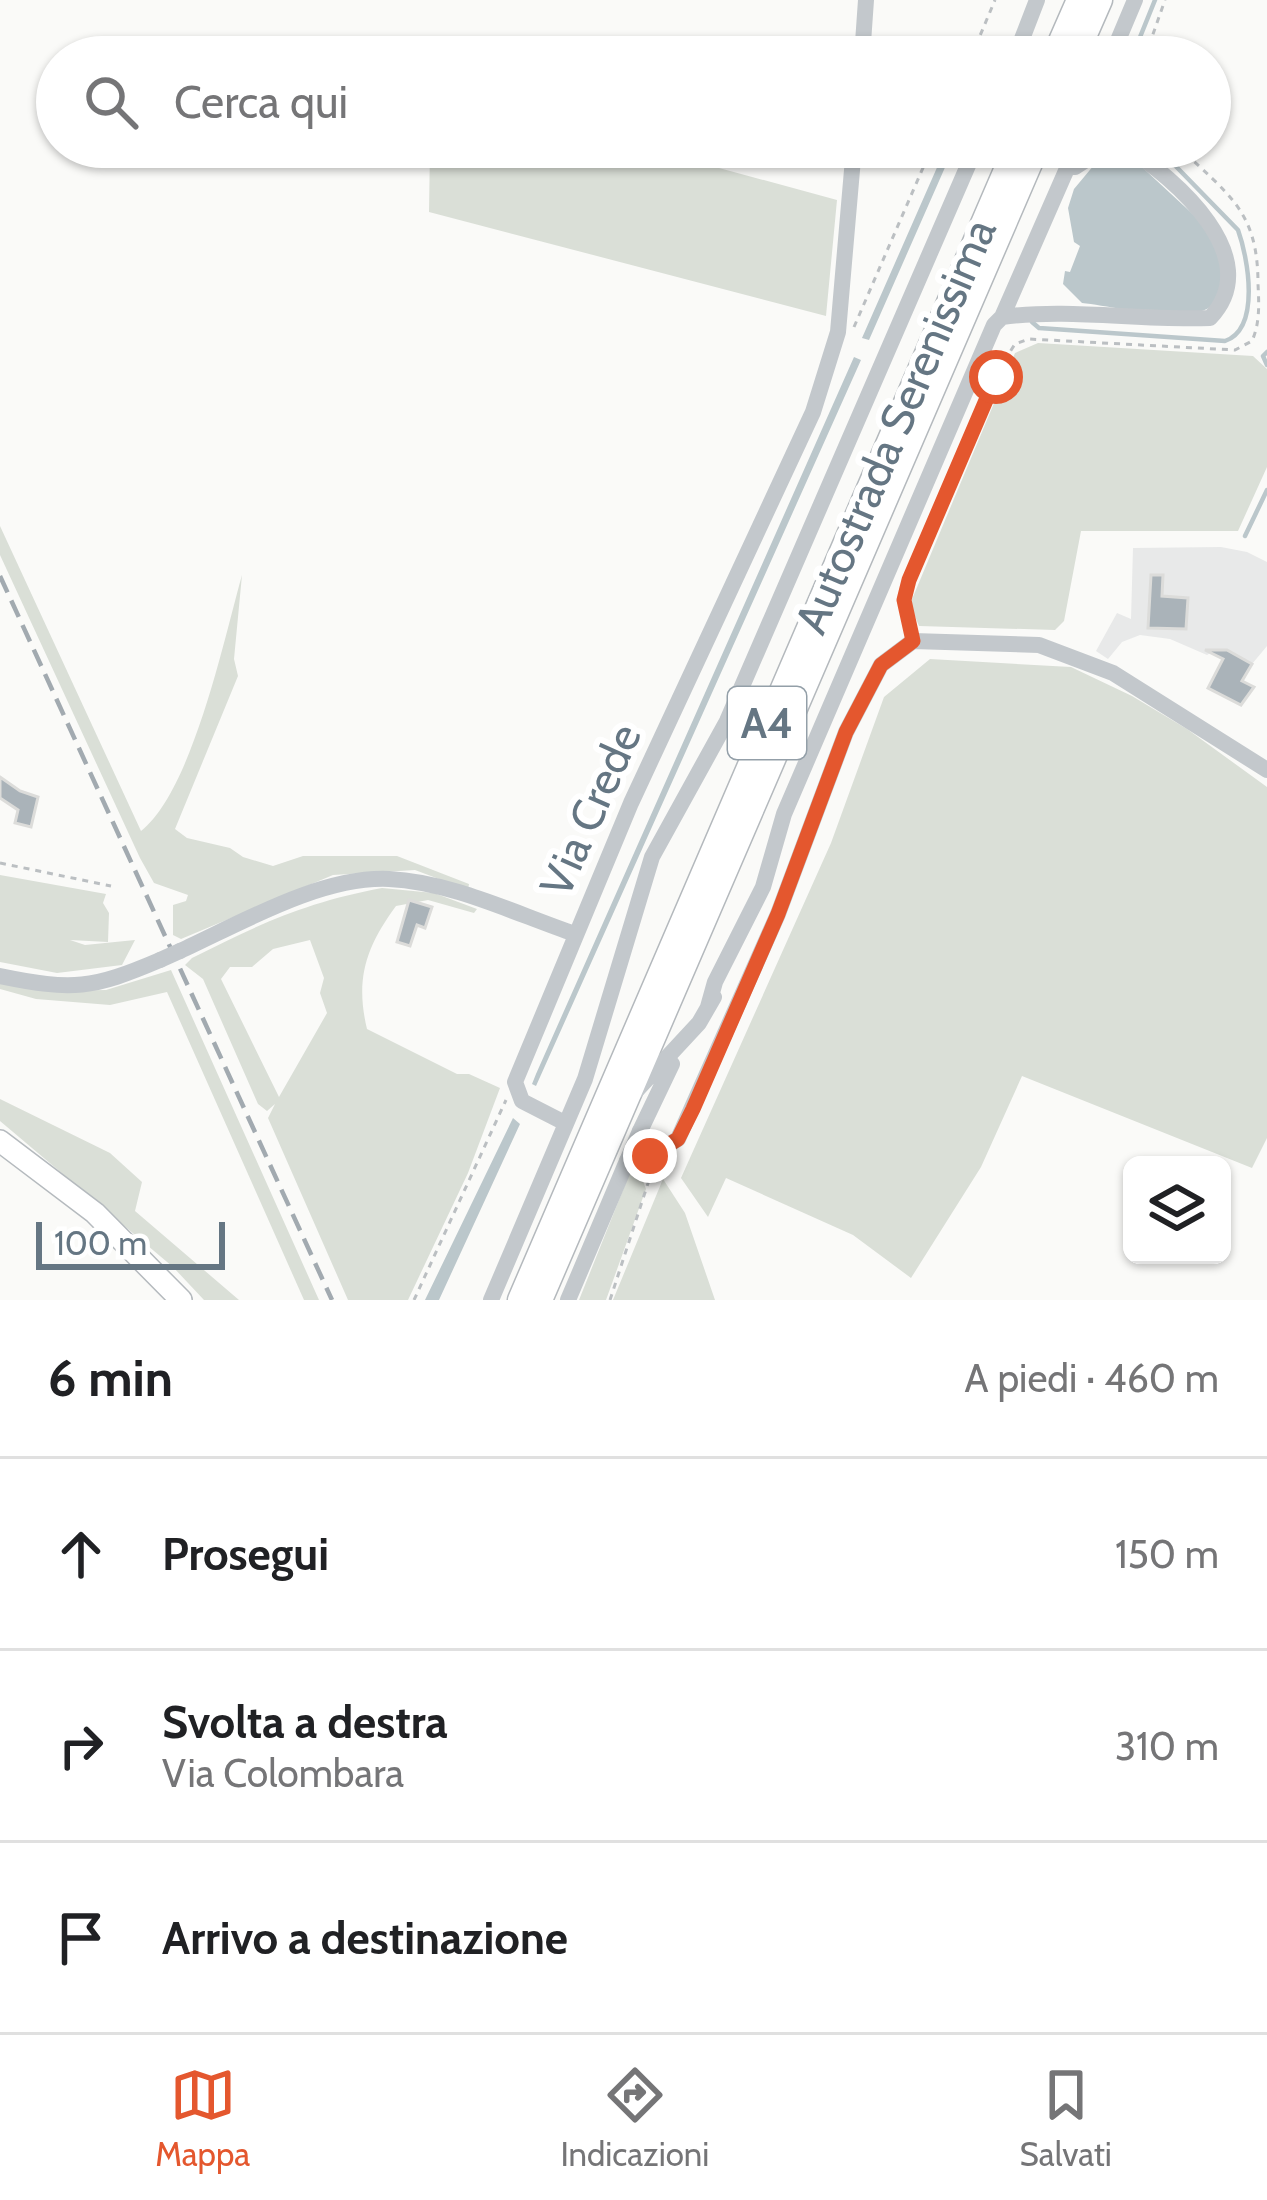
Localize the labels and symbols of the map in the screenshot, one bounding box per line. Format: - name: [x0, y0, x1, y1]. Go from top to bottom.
- street label: Autostrada Serenissima: [783, 210, 1007, 641]
- route start: [969, 350, 1023, 404]
- road number: A4: [728, 687, 806, 759]
- street label: Via Crede: [528, 716, 652, 904]
- route end: [623, 1129, 677, 1183]
- scale bar: [36, 1216, 225, 1269]

